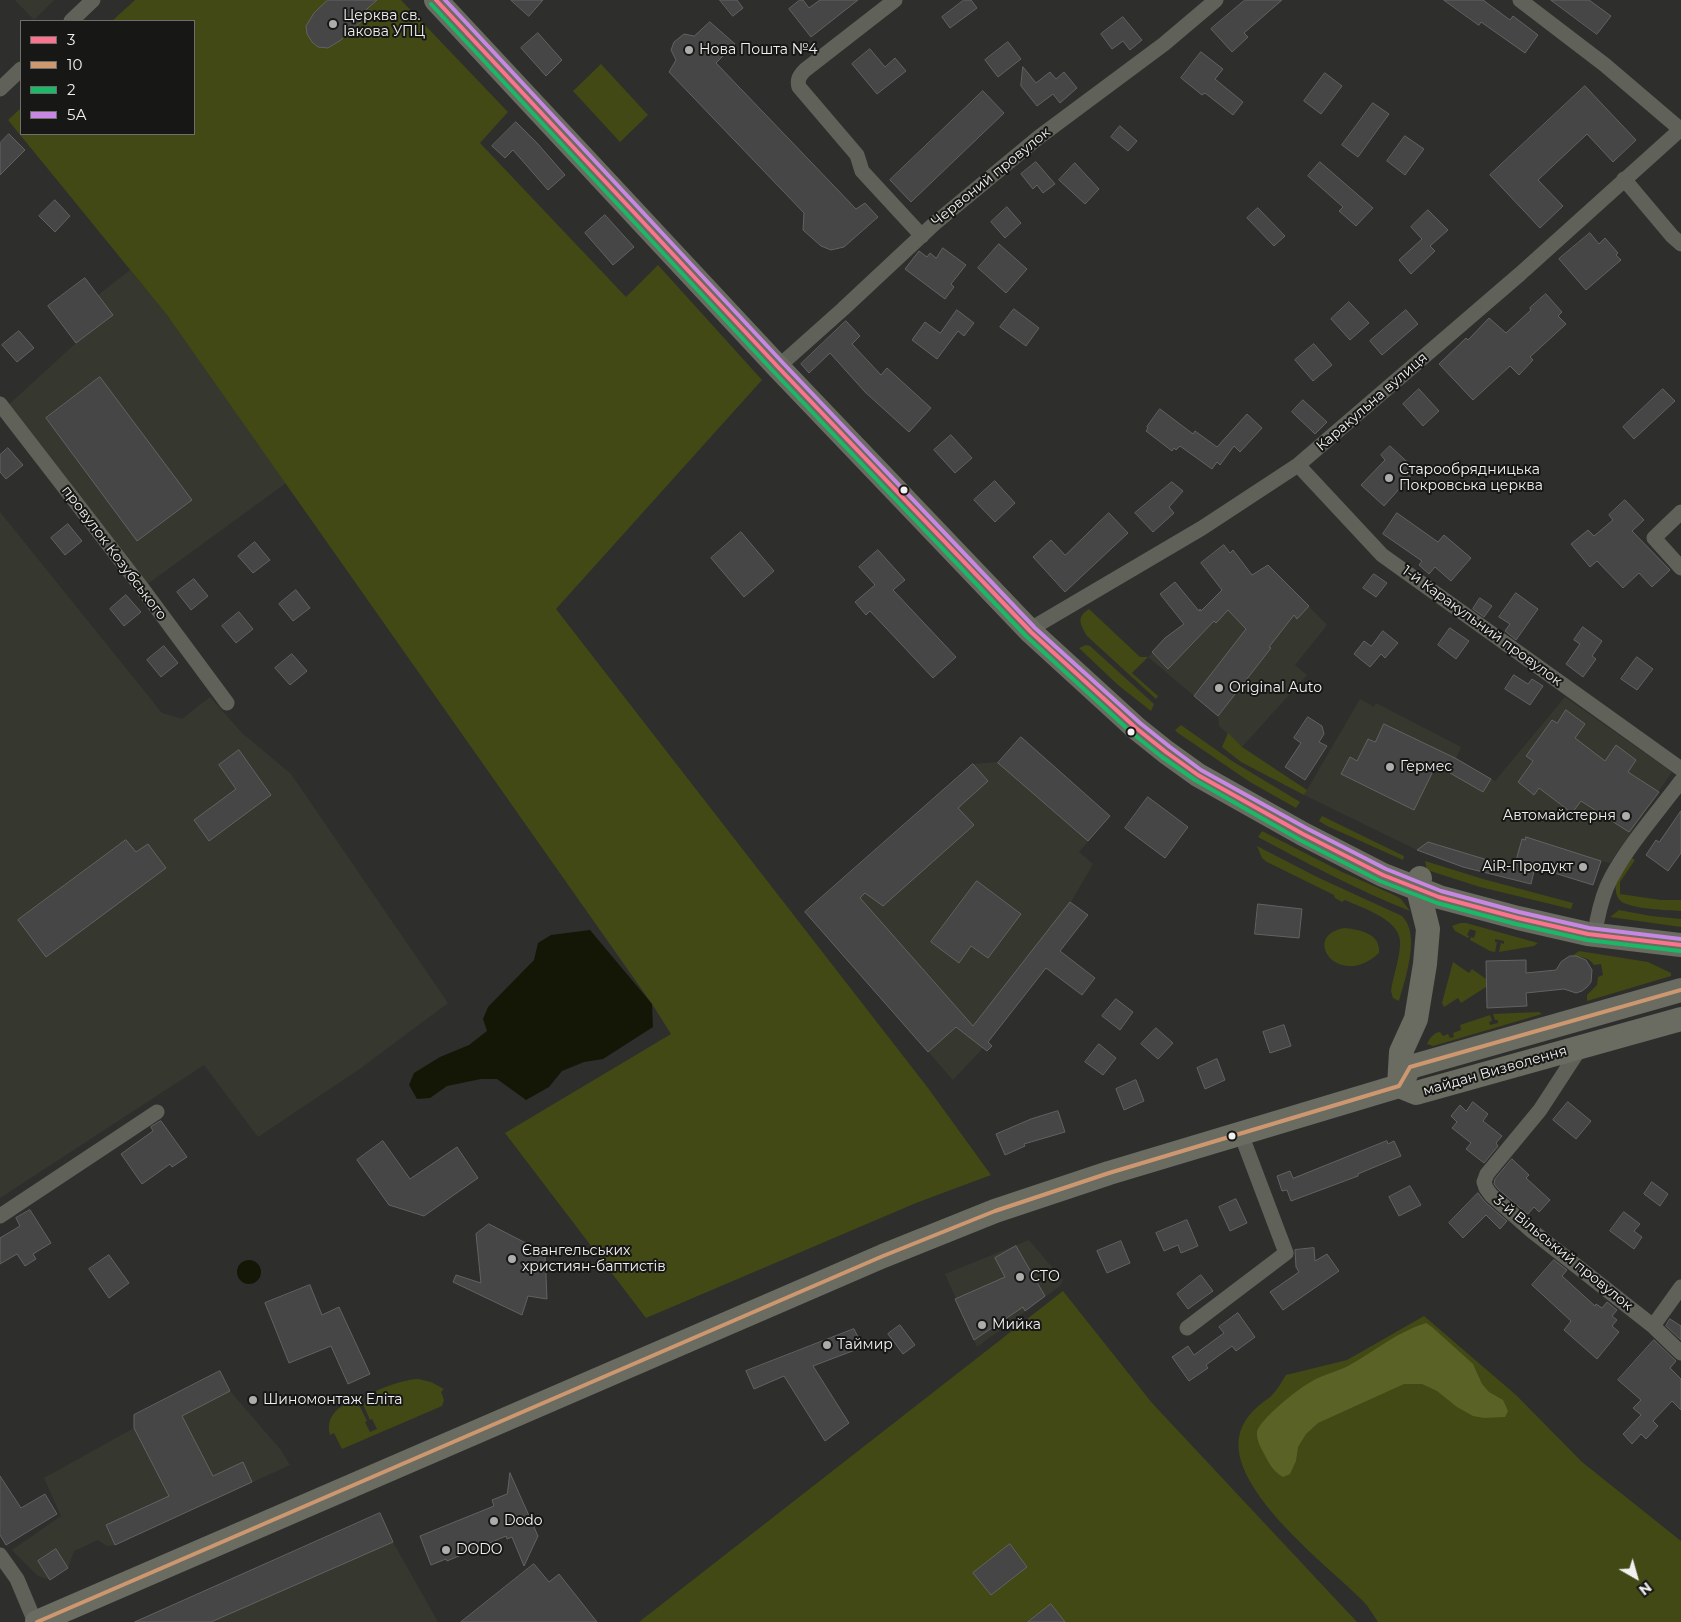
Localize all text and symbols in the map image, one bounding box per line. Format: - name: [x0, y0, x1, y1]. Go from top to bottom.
- place label: Церква св. Іакова УПЦ: [343, 8, 425, 40]
- marker: Церква св. Іакова УПЦ: [327, 18, 339, 30]
- legend: [20, 20, 195, 135]
- text: 3: [67, 30, 75, 49]
- place label: Нова Пошта №4: [699, 42, 817, 58]
- marker: Нова Пошта №4: [683, 44, 695, 56]
- text: 10: [67, 55, 82, 74]
- text: 2: [67, 80, 76, 99]
- text: 5А: [67, 105, 87, 124]
- street label: Червоний провулок: [928, 124, 1054, 230]
- street label: Каракульна вулиця: [1313, 349, 1431, 455]
- place label: Старообрядницька Покровська церква: [1399, 462, 1543, 494]
- marker: Старообрядницька Покровська церква: [1383, 472, 1395, 484]
- street label: провулок Козубського: [58, 482, 170, 624]
- unlabelled marker: [899, 485, 909, 495]
- street label: 1-й Каракульний провулок: [1399, 562, 1565, 690]
- place label: Original Auto: [1229, 680, 1322, 696]
- marker: Original Auto: [1213, 682, 1225, 694]
- unlabelled marker: [1126, 727, 1136, 737]
- place label: Гермес: [1400, 759, 1452, 775]
- marker: Гермес: [1384, 761, 1396, 773]
- place label: Автомайстерня: [1503, 808, 1616, 824]
- marker: Автомайстерня: [1620, 810, 1632, 822]
- place label: AiR-Продукт: [1482, 859, 1573, 875]
- marker: AiR-Продукт: [1577, 861, 1589, 873]
- street label: майдан Визволення: [1421, 1042, 1569, 1100]
- unlabelled marker: [1227, 1131, 1237, 1141]
- street label: 3-й Вільський провулок: [1490, 1192, 1636, 1314]
- place label: Євангельських християн-баптистів: [522, 1243, 666, 1276]
- marker: Євангельських християн-баптистів: [506, 1253, 518, 1265]
- place label: СТО: [1030, 1269, 1060, 1285]
- marker: СТО: [1014, 1271, 1026, 1283]
- place label: Мийка: [992, 1317, 1041, 1333]
- marker: Мийка: [976, 1319, 988, 1331]
- place label: Таймир: [837, 1337, 893, 1353]
- marker: Таймир: [821, 1339, 833, 1351]
- place label: Шиномонтаж Еліта: [263, 1392, 402, 1408]
- marker: Шиномонтаж Еліта: [247, 1394, 259, 1406]
- place label: Dodo: [504, 1513, 543, 1529]
- marker: Dodo: [488, 1515, 500, 1527]
- place label: DODO: [456, 1542, 503, 1558]
- marker: DODO: [440, 1544, 452, 1556]
- north arrow: [1611, 1552, 1661, 1602]
- text: N: [1635, 1578, 1655, 1599]

